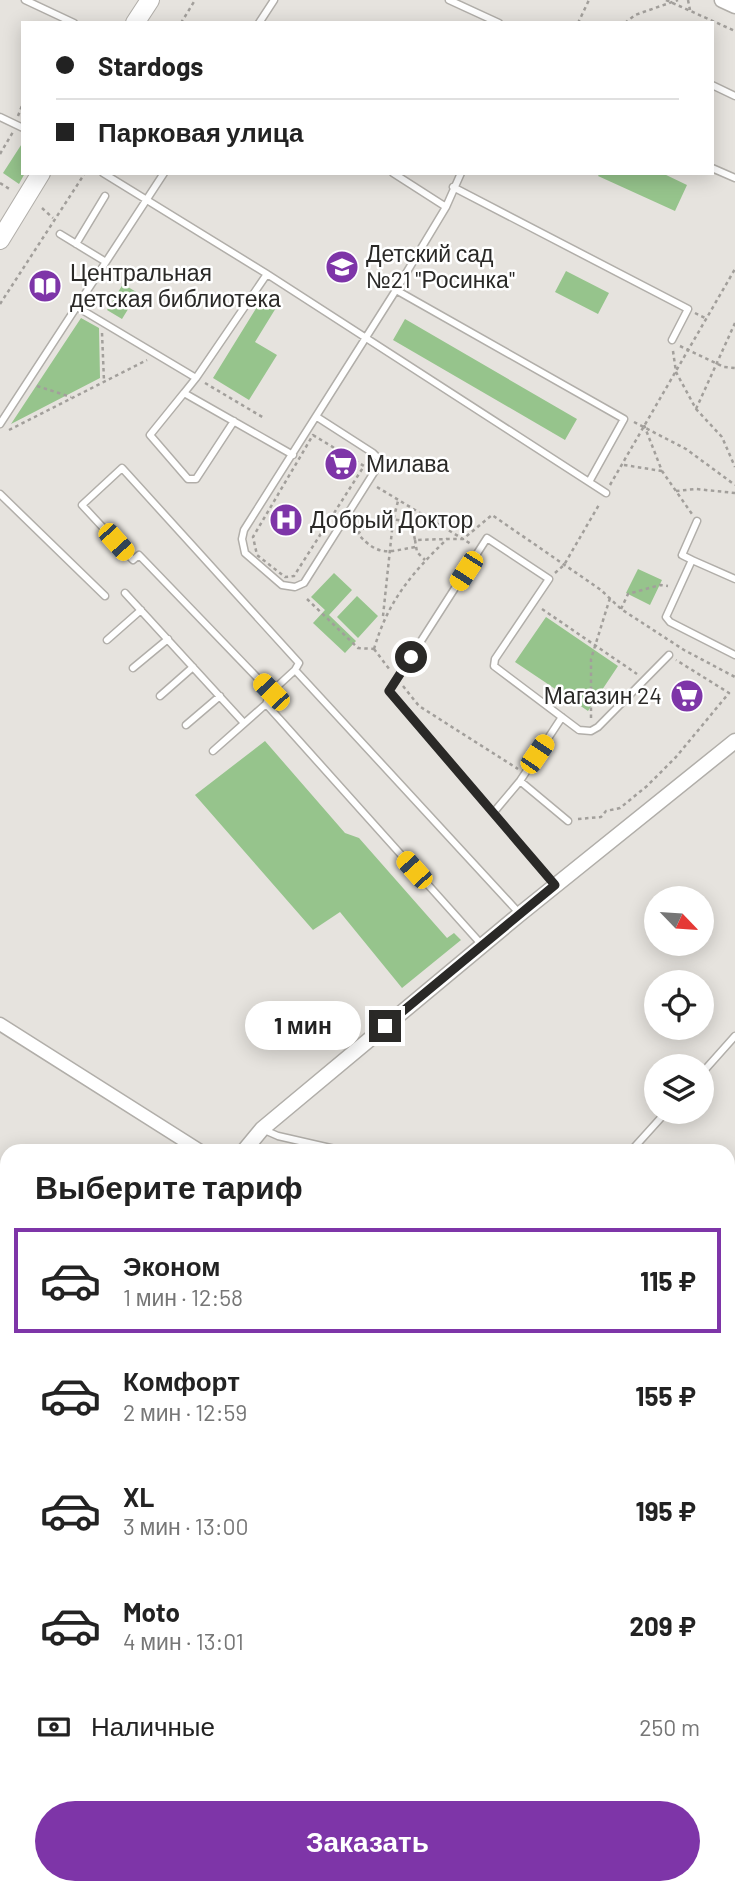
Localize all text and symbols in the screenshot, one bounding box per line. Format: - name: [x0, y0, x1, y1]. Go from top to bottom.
- text: Stardogs: [98, 50, 203, 81]
- text: Парковая улица: [98, 116, 303, 147]
- place label: Детский сад №21 "Росинка": [366, 239, 515, 293]
- school or university icon: Детский сад №21 "Росинка": [323, 248, 361, 286]
- place label: Центральная детская библиотека: [70, 258, 281, 312]
- library icon: Центральная детская библиотека: [26, 267, 64, 305]
- supermarket icon: Милава: [322, 445, 360, 483]
- place label: Милава: [366, 449, 449, 477]
- hospital icon: Добрый Доктор: [267, 501, 305, 539]
- place label: Добрый Доктор: [310, 505, 473, 533]
- car: [95, 519, 138, 565]
- car: [446, 548, 487, 594]
- route start: [395, 641, 427, 673]
- car: [249, 670, 294, 714]
- supermarket icon: Магазин 24: [668, 677, 706, 715]
- place label: Магазин 24: [544, 681, 662, 709]
- car: [517, 731, 558, 777]
- car: [393, 847, 436, 893]
- north arrow: [644, 886, 714, 956]
- map controls: [644, 886, 714, 1124]
- button: locate: [644, 970, 714, 1040]
- callout: 1 мин: [245, 1002, 360, 1050]
- route end: [369, 1010, 401, 1042]
- text: 1 мин: [274, 1011, 332, 1039]
- button: layers: [644, 1054, 714, 1124]
- text: Выберите тариф: [35, 1167, 303, 1205]
- icon: car: [39, 1249, 102, 1312]
- text: Эконом: [123, 1250, 221, 1281]
- text: 115 ₽: [640, 1265, 696, 1296]
- text: 1 мин · 12:58: [123, 1283, 243, 1311]
- icon: car: [39, 1364, 102, 1427]
- text: Комфорт: [123, 1365, 240, 1396]
- text: 155 ₽: [635, 1380, 696, 1411]
- text: 2 мин · 12:59: [123, 1398, 247, 1426]
- icon: car: [39, 1479, 102, 1542]
- text: XL: [123, 1481, 154, 1512]
- text: 195 ₽: [636, 1495, 696, 1526]
- text: 3 мин · 13:00: [123, 1512, 249, 1540]
- icon: car: [39, 1594, 102, 1657]
- text: Moto: [123, 1596, 180, 1627]
- text: 209 ₽: [629, 1610, 696, 1641]
- text: 4 мин · 13:01: [123, 1627, 244, 1655]
- icon: cash: [35, 1708, 73, 1746]
- text: Наличные: [91, 1710, 215, 1741]
- text: 250 m: [639, 1713, 700, 1741]
- button: Заказать: [35, 1801, 700, 1881]

